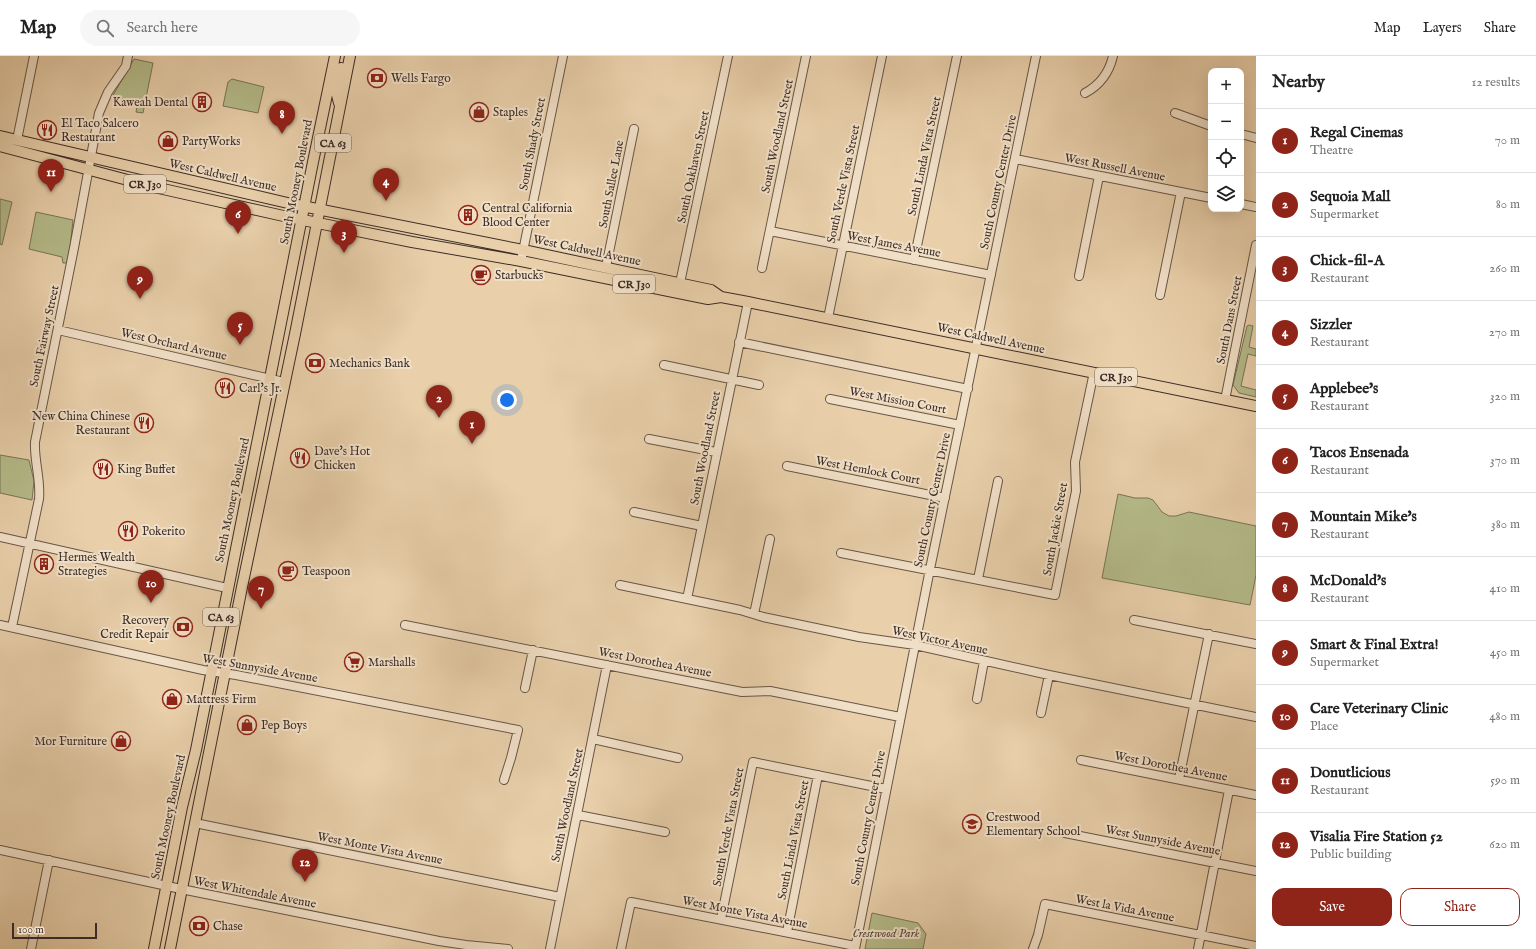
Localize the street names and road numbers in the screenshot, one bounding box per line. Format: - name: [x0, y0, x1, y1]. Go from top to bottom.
- street label: South Woodland Street: [758, 78, 797, 194]
- street label: South Linda Vista Street: [905, 95, 944, 217]
- street label: South Shady Street: [516, 96, 549, 192]
- street label: South Oakhaven Street: [674, 110, 713, 225]
- street label: South County Center Drive: [977, 113, 1020, 251]
- street label: South Mooney Boulevard: [277, 118, 316, 246]
- street label: South Verde Vista Street: [824, 124, 863, 245]
- road number: CA 63: [315, 134, 351, 152]
- street label: South Sallee Lane: [596, 138, 627, 229]
- street label: West Russell Avenue: [1063, 150, 1167, 185]
- street label: West Caldwell Avenue: [168, 156, 279, 195]
- road number: CR J30: [124, 175, 166, 193]
- street label: West James Avenue: [845, 228, 943, 262]
- street label: West Caldwell Avenue: [532, 232, 643, 269]
- road number: CR J30: [613, 275, 655, 293]
- street label: South Dans Street: [1214, 275, 1245, 366]
- street label: South Fairway Street: [26, 284, 63, 388]
- street label: West Caldwell Avenue: [936, 320, 1047, 357]
- street label: West Orchard Avenue: [119, 325, 229, 364]
- road number: CR J30: [1095, 368, 1137, 386]
- street label: West Mission Court: [848, 384, 948, 417]
- street label: South Woodland Street: [687, 390, 724, 506]
- street label: South County Center Drive: [911, 431, 954, 569]
- street label: South Mooney Boulevard: [212, 436, 253, 564]
- street label: West Hemlock Court: [815, 453, 921, 488]
- street label: South Jackie Street: [1040, 481, 1072, 577]
- road number: CA 63: [203, 608, 239, 626]
- street label: West Victor Avenue: [891, 623, 990, 658]
- street label: West Dorothea Avenue: [597, 644, 713, 681]
- street label: West Sunnyside Avenue: [201, 651, 319, 686]
- street label: South Woodland Street: [548, 747, 587, 863]
- street label: West Dorothea Avenue: [1113, 748, 1229, 785]
- street label: South County Center Drive: [848, 749, 889, 887]
- street label: South Mooney Boulevard: [148, 753, 189, 881]
- street label: South Verde Vista Street: [710, 766, 747, 888]
- street label: South Linda Vista Street: [775, 779, 812, 901]
- street label: West Sunnyside Avenue: [1104, 822, 1222, 859]
- street label: West Monte Vista Avenue: [316, 829, 444, 868]
- street label: West Whitendale Avenue: [192, 873, 318, 912]
- street label: West la Vida Avenue: [1074, 892, 1176, 926]
- street label: West Monte Vista Avenue: [681, 893, 809, 932]

